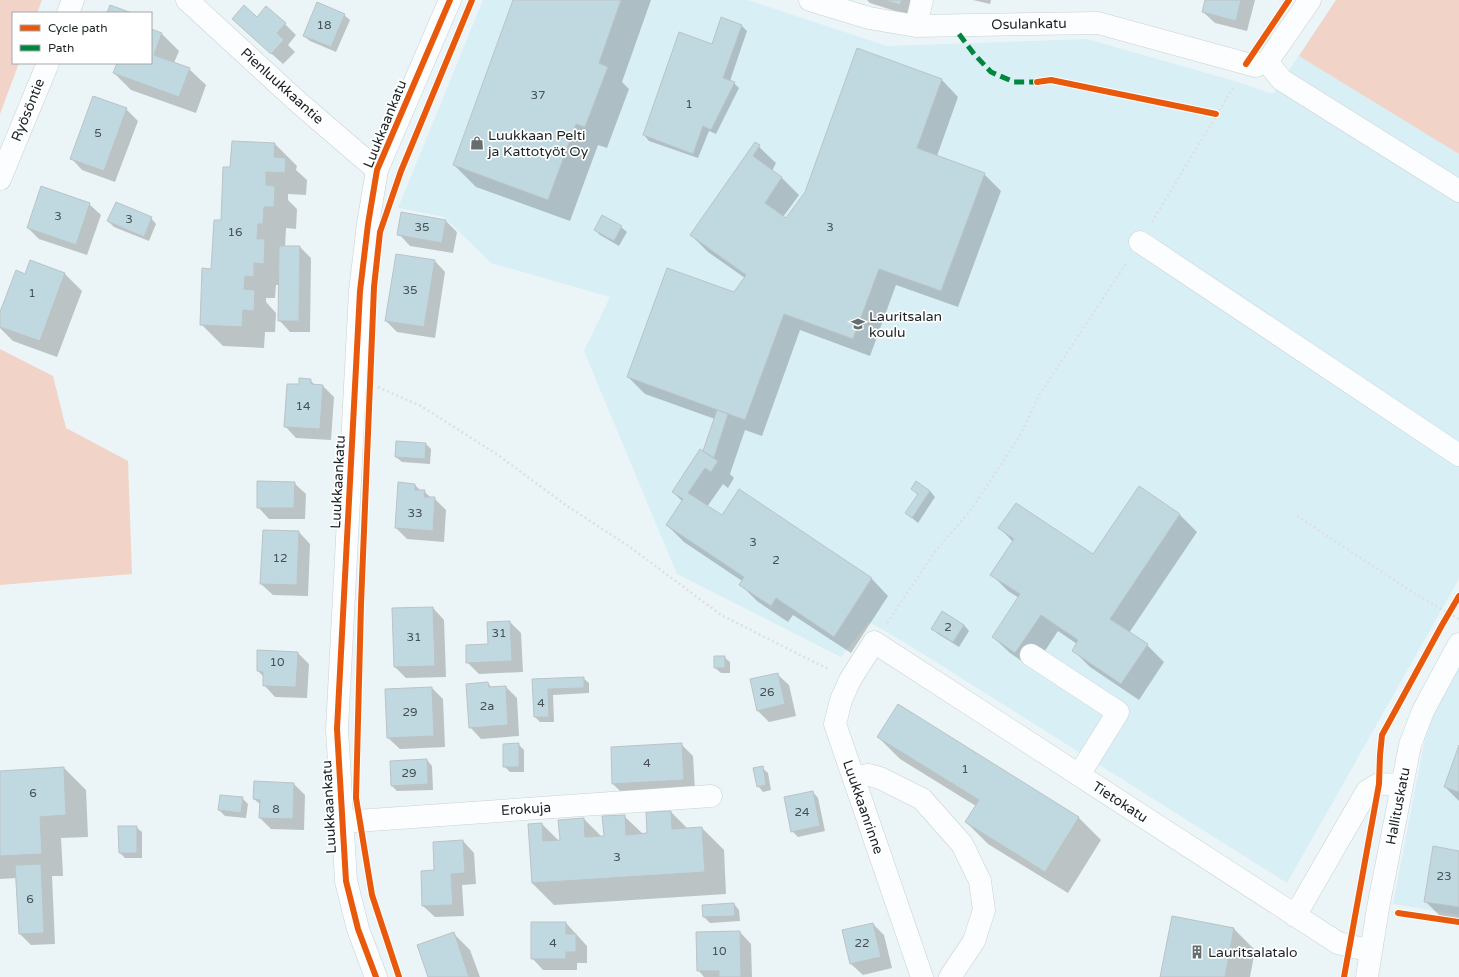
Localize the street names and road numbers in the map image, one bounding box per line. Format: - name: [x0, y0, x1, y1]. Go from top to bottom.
- street label: Osulankatu: [991, 15, 1067, 33]
- street label: Pienluukkaantie: [237, 44, 327, 128]
- street label: Ryösöntie: [8, 76, 48, 144]
- street label: Luukkaankatu: [360, 77, 410, 171]
- street label: Luukkaankatu: [327, 435, 349, 529]
- street label: Luukkaanrinne: [839, 758, 887, 856]
- street label: Luukkaankatu: [318, 760, 340, 854]
- street label: Hallituskatu: [1382, 766, 1414, 846]
- street label: Tietokatu: [1089, 778, 1151, 826]
- street label: Erokuja: [500, 799, 552, 819]

